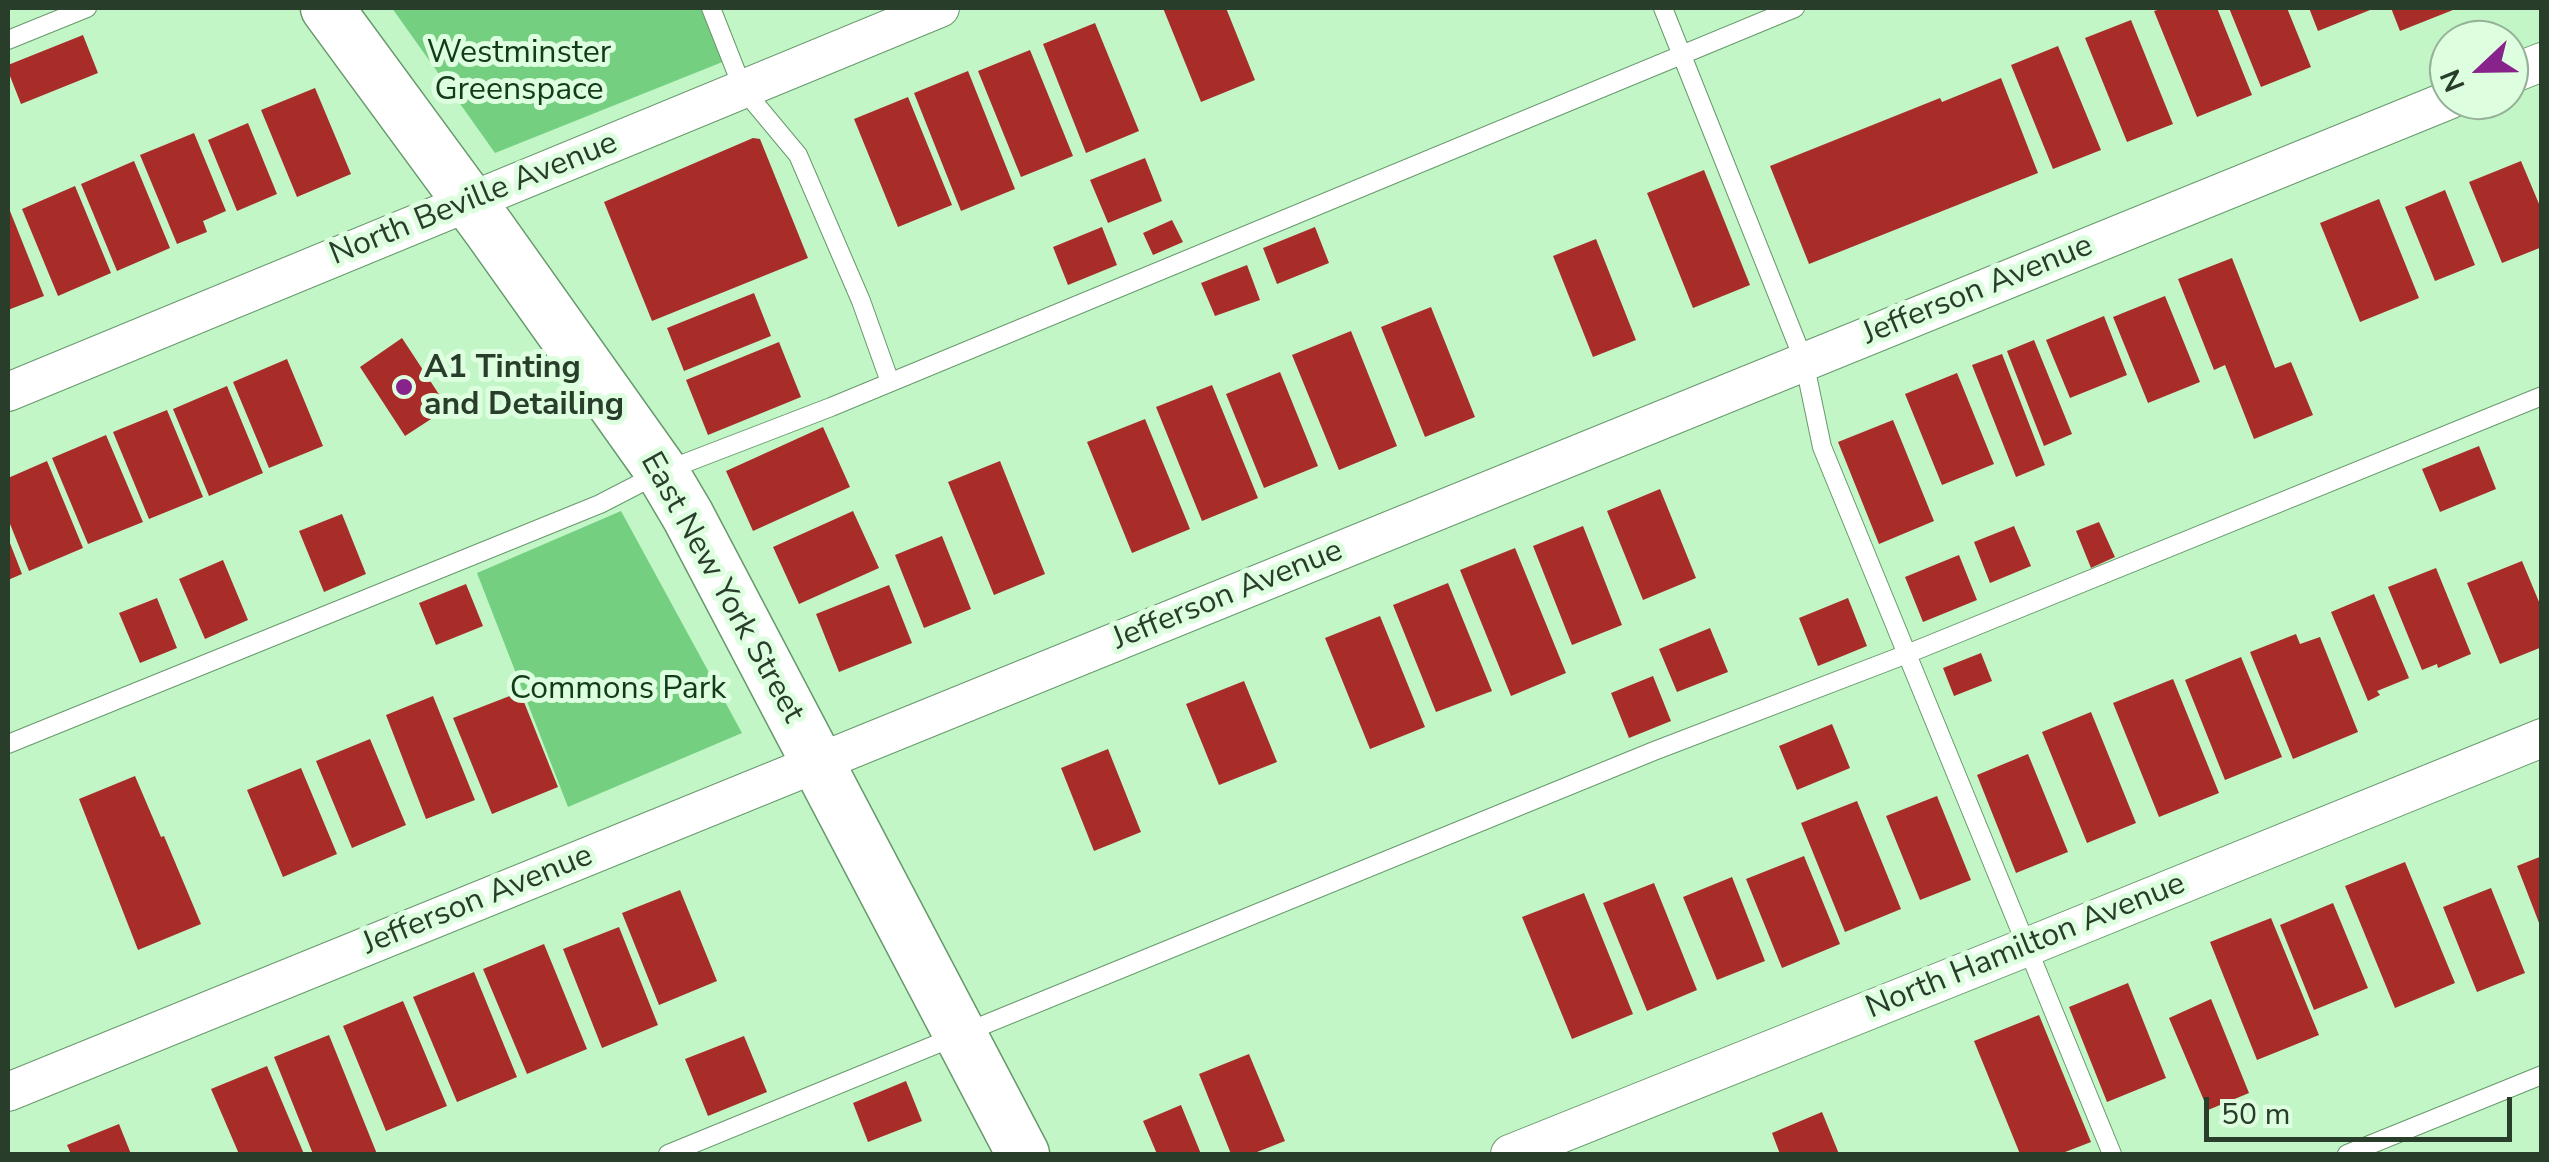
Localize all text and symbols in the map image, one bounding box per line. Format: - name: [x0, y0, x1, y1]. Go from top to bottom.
- north arrow: [2429, 20, 2529, 120]
- park label: Westminster Greenspace: [427, 35, 611, 110]
- text: N: [2432, 64, 2475, 97]
- street label: North Beville Avenue: [325, 125, 623, 275]
- street label: Jefferson Avenue: [1857, 227, 2099, 355]
- place label: A1 Tinting and Detailing: [424, 350, 624, 425]
- marker: A1 Tinting and Detailing: [393, 376, 415, 398]
- street label: East New York Street: [631, 446, 811, 730]
- street label: Jefferson Avenue: [1107, 532, 1349, 660]
- park label: Commons Park: [510, 671, 726, 709]
- street label: Jefferson Avenue: [357, 837, 599, 965]
- street label: North Hamilton Avenue: [1861, 865, 2191, 1029]
- scale bar: [2209, 1077, 2516, 1139]
- text: 50 m: [2221, 1094, 2290, 1135]

